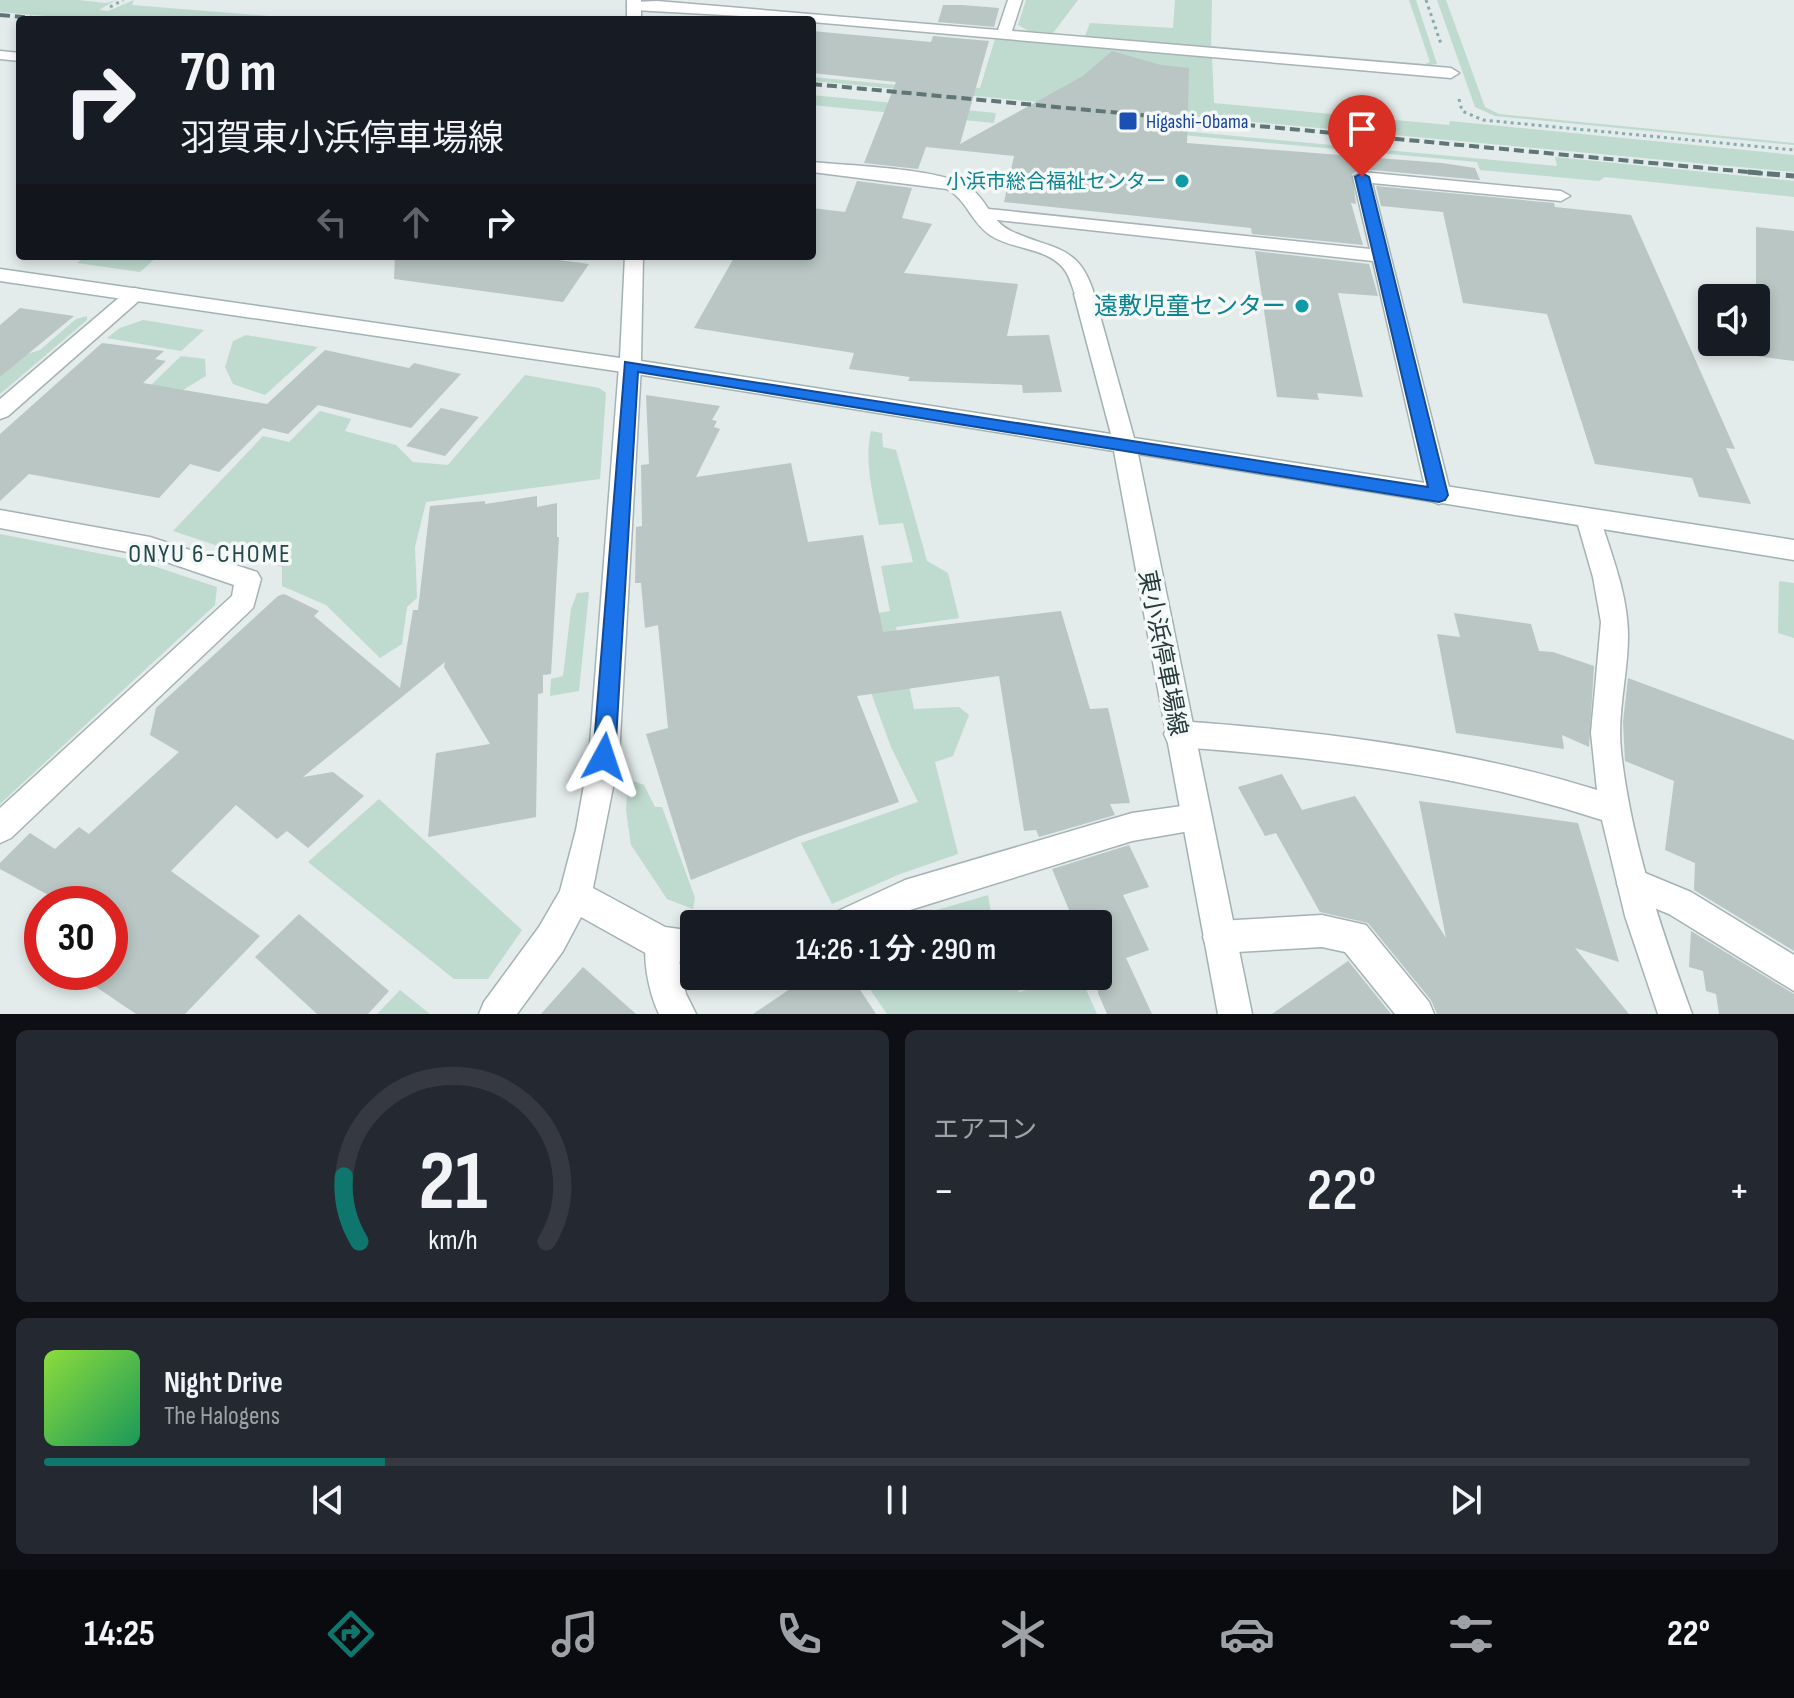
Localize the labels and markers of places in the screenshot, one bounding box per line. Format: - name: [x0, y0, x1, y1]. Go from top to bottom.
- pin: [1328, 95, 1396, 177]
- marker: Higashi-Obama: [1117, 110, 1139, 132]
- place label: Higashi-Obama: [1146, 110, 1249, 134]
- place label: 小浜市総合福祉センター: [946, 170, 1166, 194]
- marker: 小浜市総合福祉センター: [1173, 172, 1191, 190]
- place label: 遠敷児童センター: [1094, 292, 1286, 321]
- marker: 遠敷児童センター: [1293, 297, 1311, 315]

